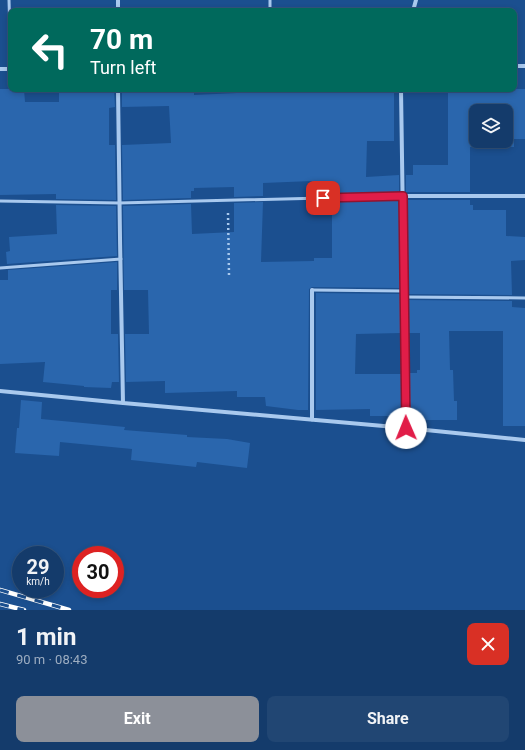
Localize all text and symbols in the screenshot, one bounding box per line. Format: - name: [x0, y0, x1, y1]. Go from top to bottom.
- text: 70 m: [90, 23, 153, 56]
- icon: left: [24, 24, 76, 76]
- text: Turn left: [90, 57, 156, 78]
- map controls: [469, 104, 513, 148]
- button: layers: [469, 104, 513, 148]
- pin: [306, 181, 340, 215]
- icon: arrive: [312, 187, 334, 209]
- position arrow: [385, 407, 427, 449]
- speed limit sign: 30: [72, 546, 124, 598]
- text: 29: [27, 555, 49, 579]
- text: km/h: [26, 576, 50, 587]
- text: 1 min: [16, 623, 76, 651]
- button: close: [467, 623, 509, 665]
- text: 90 m · 08:43: [16, 652, 87, 667]
- button: Exit: [16, 696, 259, 742]
- button: Share: [267, 696, 509, 742]

